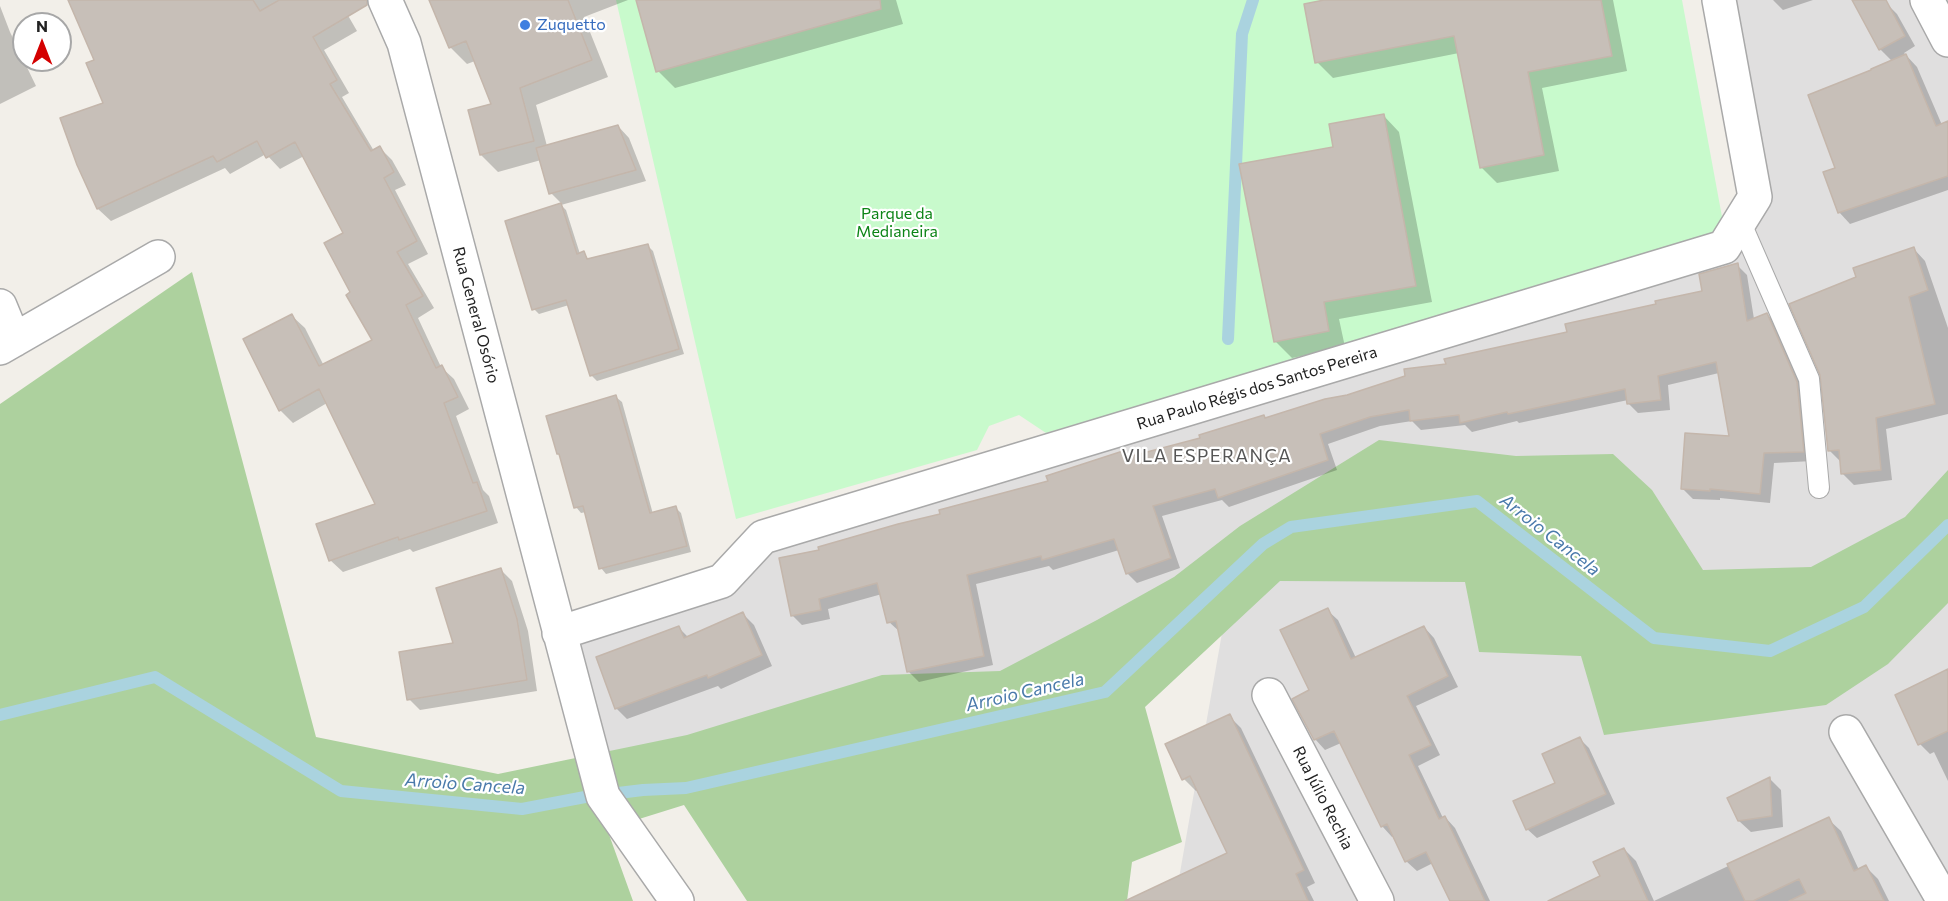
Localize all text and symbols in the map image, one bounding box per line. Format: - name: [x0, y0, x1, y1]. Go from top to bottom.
- north arrow: [12, 12, 72, 72]
- place label: Zuquetto: [537, 15, 606, 35]
- text: N: [36, 16, 48, 35]
- marker: Zuquetto: [518, 18, 532, 32]
- park label: Parque da Medianeira: [856, 204, 938, 242]
- street label: Rua General Osório: [449, 245, 503, 385]
- street label: Rua Paulo Régis dos Santos Pereira: [1134, 342, 1380, 434]
- district label: VILA ESPERANÇA: [1122, 445, 1292, 467]
- water label: Arroio Cancela: [1496, 489, 1604, 581]
- water label: Arroio Cancela: [964, 668, 1086, 716]
- street label: Rua Júlio Rechia: [1289, 743, 1357, 853]
- water label: Arroio Cancela: [404, 769, 526, 799]

